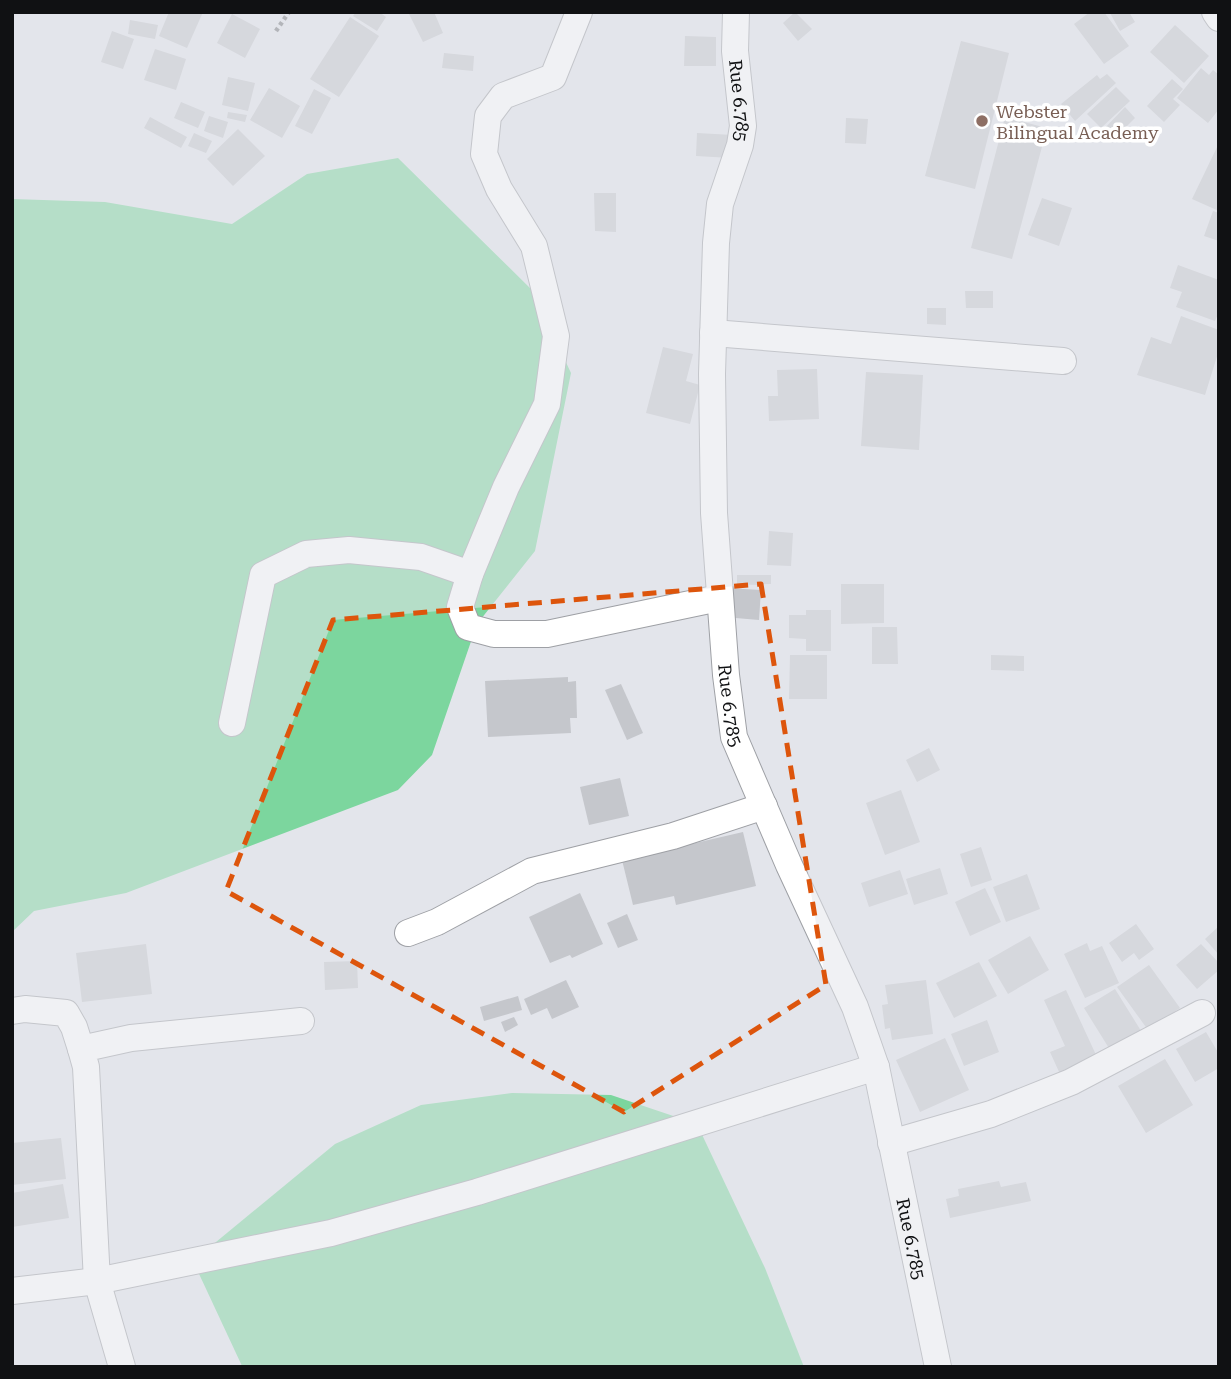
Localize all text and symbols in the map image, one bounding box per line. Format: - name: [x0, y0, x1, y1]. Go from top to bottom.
- street label: Rue 6.785: [725, 58, 754, 143]
- place label: Webster Bilingual Academy: [996, 101, 1159, 143]
- marker: Webster Bilingual Academy: [974, 113, 990, 129]
- street label: Rue 6.785: [715, 663, 747, 750]
- street label: Rue 6.785: [893, 1196, 930, 1281]

